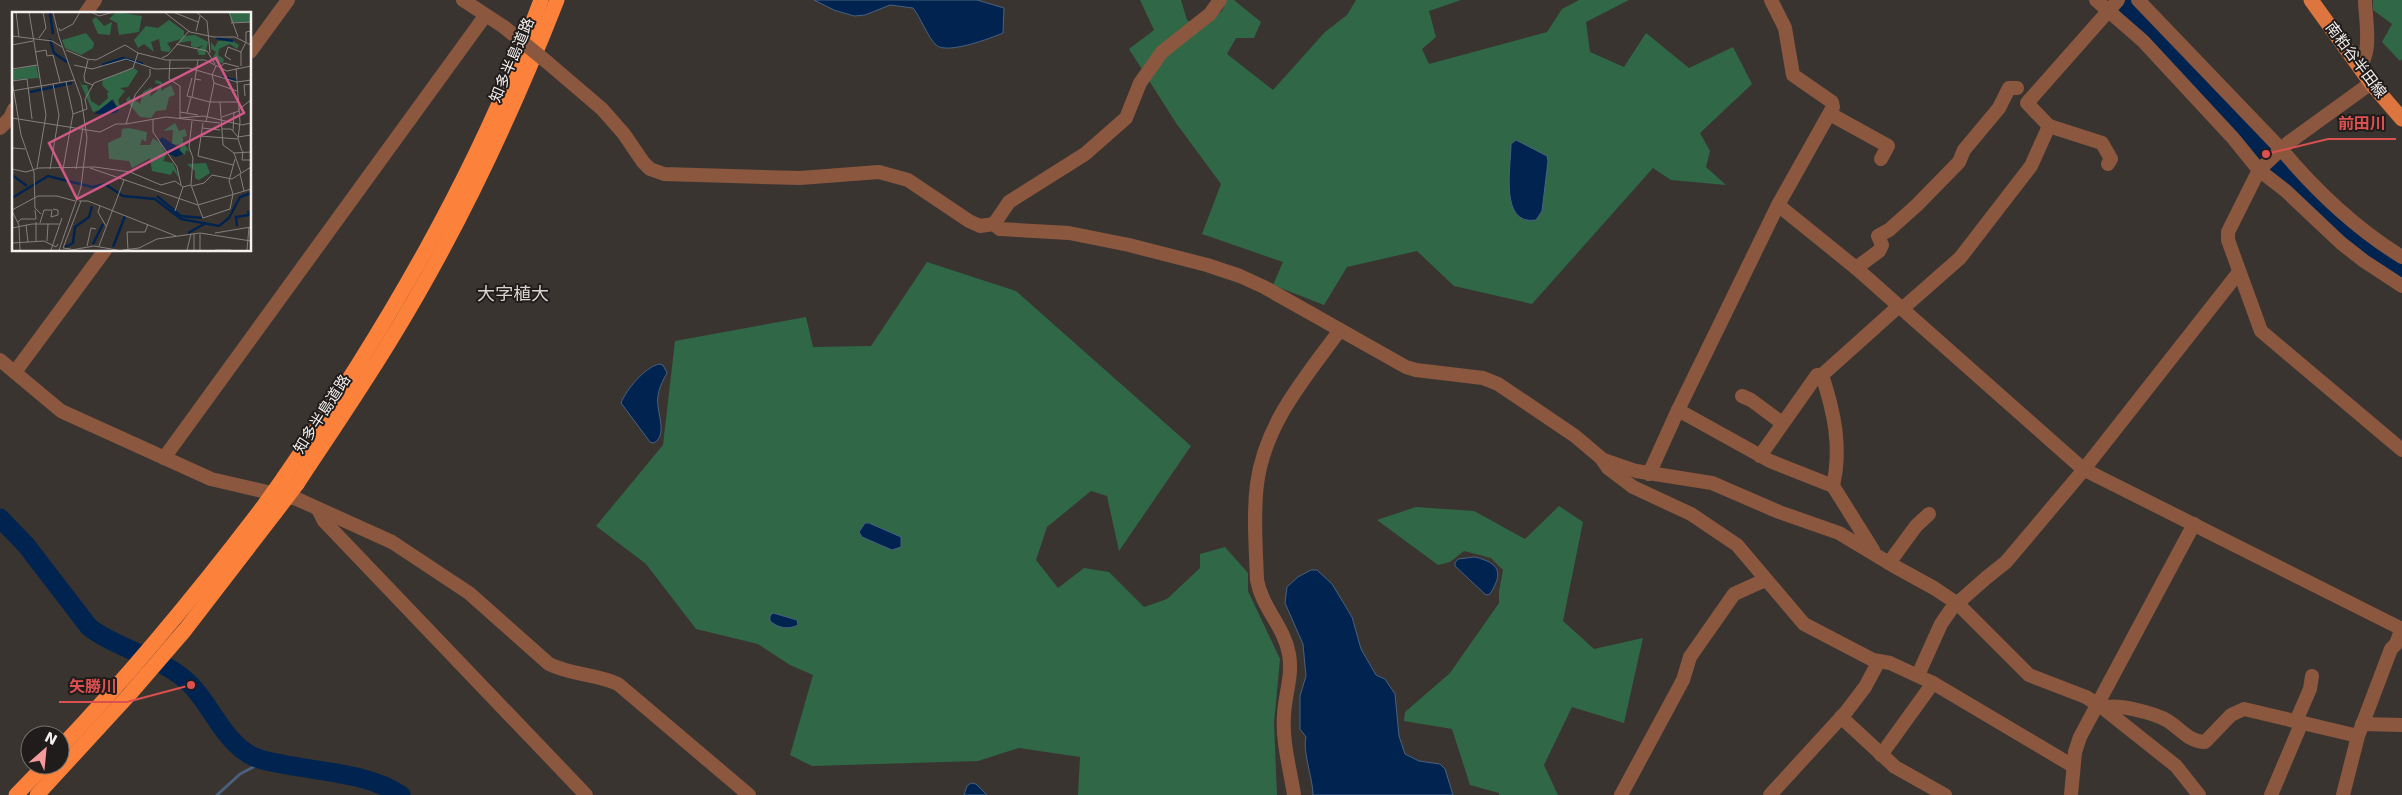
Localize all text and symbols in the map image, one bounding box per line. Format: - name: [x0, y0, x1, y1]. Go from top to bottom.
- inset map: [12, 12, 251, 251]
- street label: 知多半島道路: [486, 15, 538, 105]
- street label: 南粕谷半田線: [2322, 19, 2390, 101]
- callout: 前田川: [2328, 108, 2396, 139]
- text: 前田川: [2338, 114, 2386, 133]
- district label: 大字植大: [477, 283, 549, 304]
- street label: 知多半島道路: [290, 371, 354, 457]
- callout: 矢勝川: [59, 671, 127, 702]
- text: 矢勝川: [69, 677, 117, 696]
- north arrow: [20, 725, 70, 775]
- text: N: [42, 729, 60, 748]

